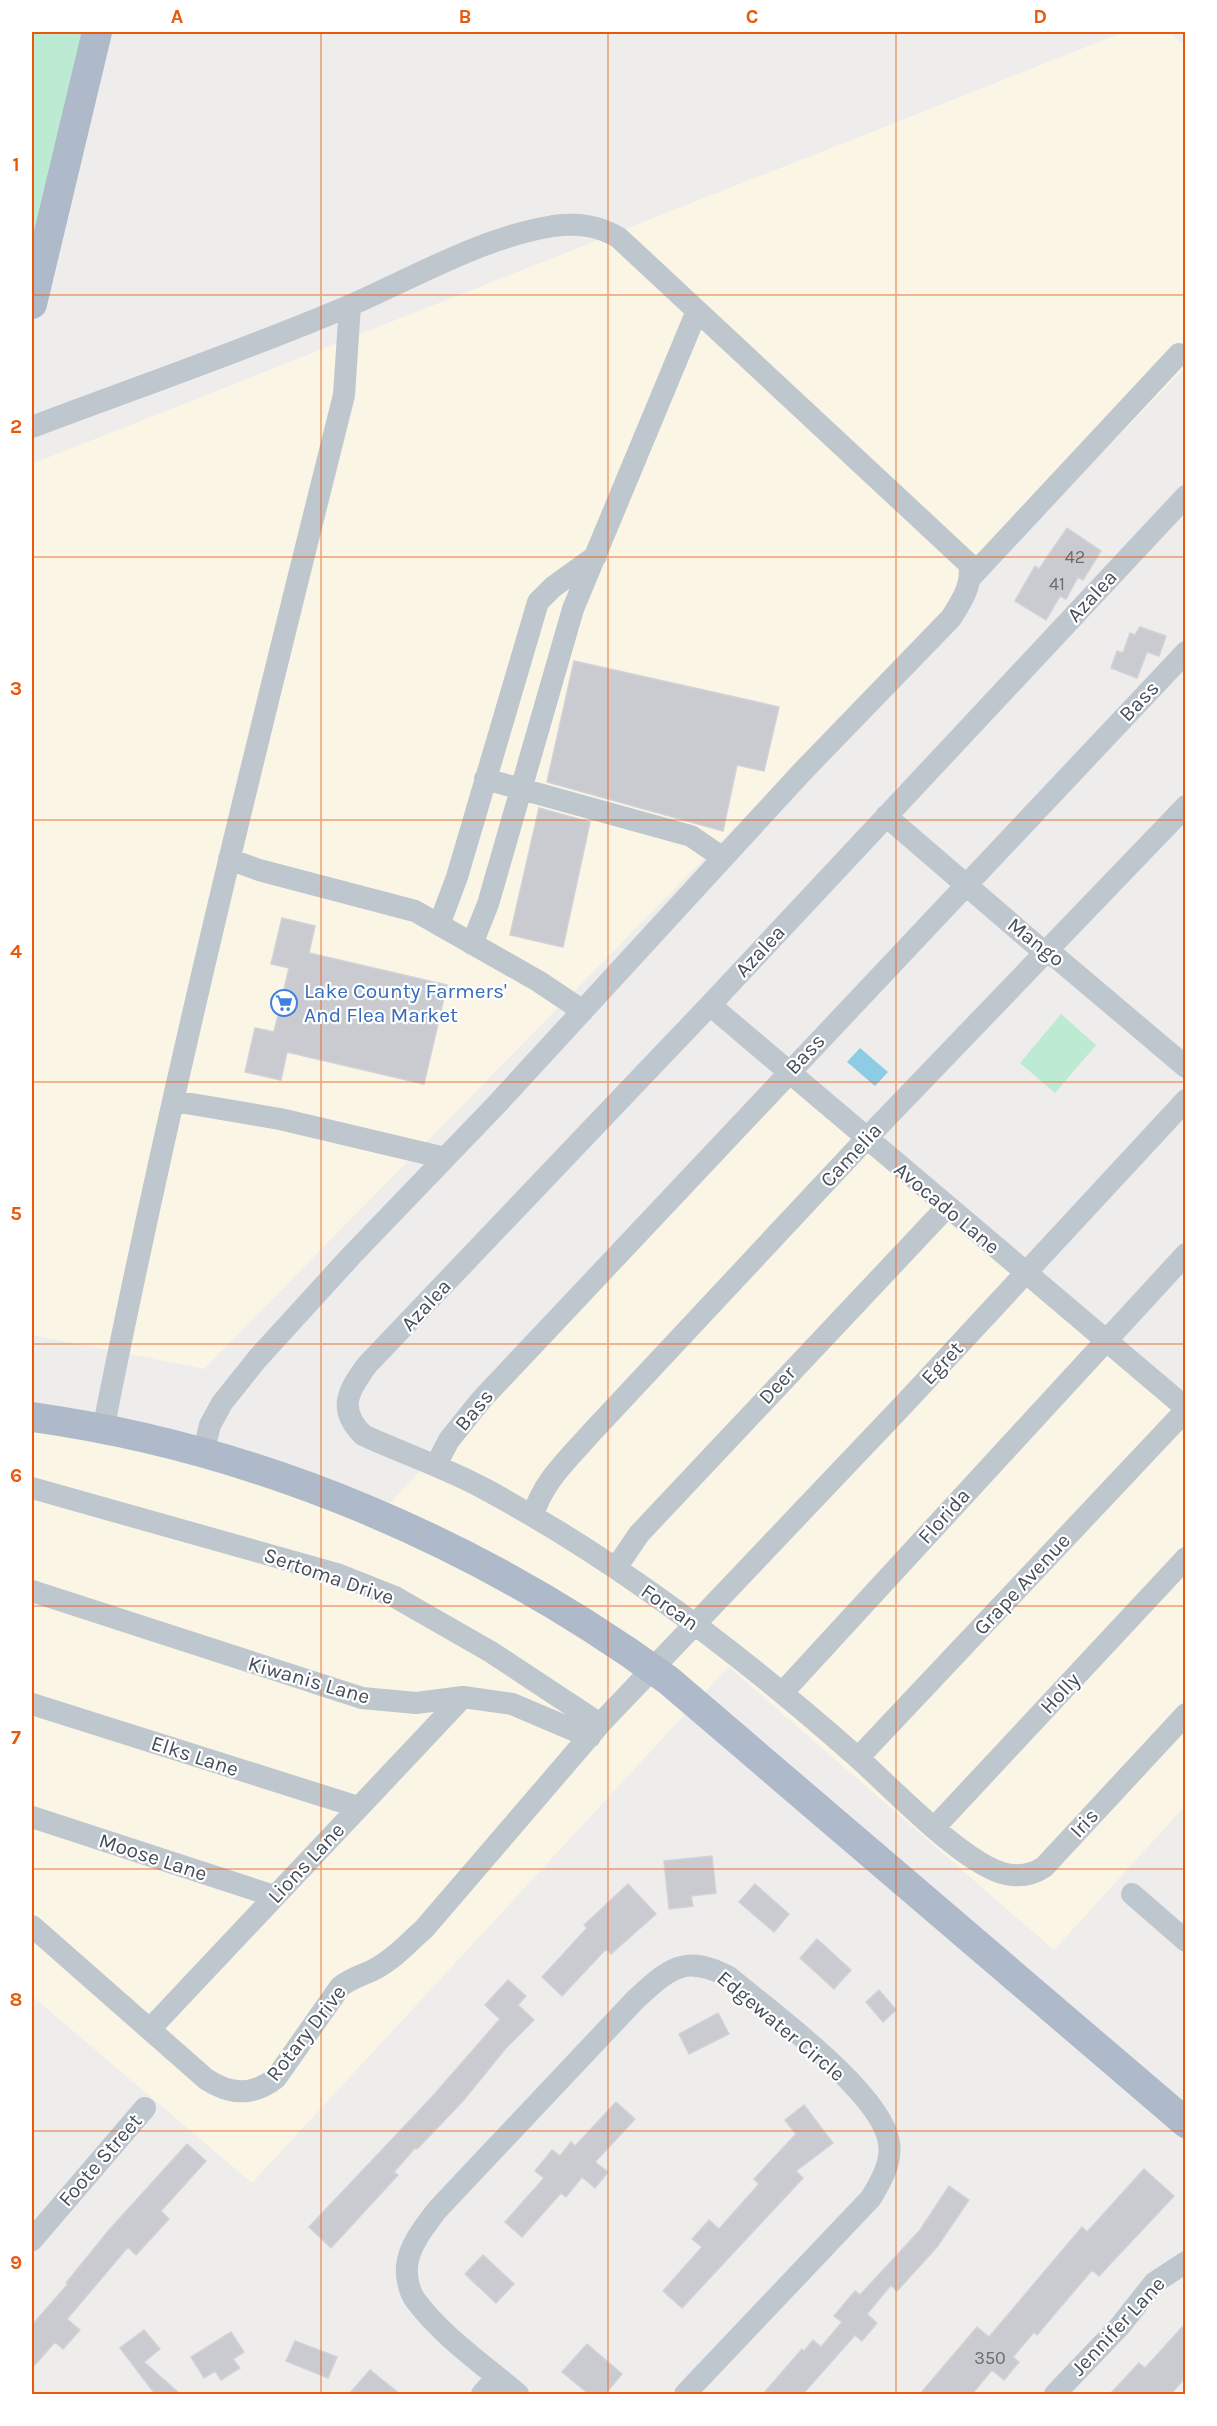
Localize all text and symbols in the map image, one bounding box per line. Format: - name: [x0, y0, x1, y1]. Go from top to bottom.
- text: A: [171, 5, 184, 28]
- text: B: [459, 5, 471, 28]
- text: C: [746, 5, 758, 28]
- text: D: [1033, 5, 1047, 28]
- text: 1: [12, 153, 20, 176]
- text: 2: [10, 415, 22, 438]
- house number: 42: [1065, 546, 1085, 568]
- street label: Azalea: [1062, 565, 1122, 627]
- house number: 41: [1049, 573, 1065, 595]
- street label: Bass: [1114, 676, 1164, 726]
- text: 3: [10, 677, 22, 700]
- street label: Mango: [1003, 912, 1069, 972]
- street label: Azalea: [730, 920, 790, 982]
- text: 4: [10, 940, 22, 963]
- place label: Lake County Farmers' And Flea Market: [304, 979, 507, 1027]
- supermarket icon: Lake County Farmers' And Flea Market: [269, 988, 299, 1018]
- street label: Bass: [780, 1029, 830, 1079]
- street label: Camelia: [815, 1118, 887, 1192]
- street label: Avocado Lane: [890, 1157, 1004, 1259]
- text: 5: [10, 1202, 22, 1225]
- street label: Azalea: [396, 1274, 456, 1336]
- street label: Egret: [916, 1336, 968, 1389]
- street label: Deer: [754, 1361, 801, 1409]
- street label: Bass: [450, 1384, 498, 1436]
- text: 6: [10, 1464, 22, 1487]
- street label: Florida: [913, 1483, 975, 1549]
- street label: Grape Avenue: [969, 1528, 1075, 1640]
- street label: Sertoma Drive: [261, 1543, 397, 1609]
- street label: Forcan: [637, 1579, 703, 1635]
- street label: Kiwanis Lane: [245, 1651, 373, 1709]
- street label: Holly: [1035, 1667, 1085, 1718]
- text: 7: [11, 1726, 21, 1749]
- street label: Elks Lane: [148, 1731, 242, 1781]
- street label: Iris: [1065, 1804, 1103, 1842]
- street label: Lions Lane: [263, 1818, 349, 1908]
- street label: Moose Lane: [96, 1828, 210, 1886]
- street label: Edgewater Circle: [712, 1966, 850, 2086]
- street label: Rotary Drive: [261, 1980, 351, 2086]
- text: 8: [10, 1988, 22, 2011]
- street label: Foote Street: [53, 2109, 147, 2211]
- text: 9: [10, 2251, 22, 2274]
- street label: Jennifer Lane: [1066, 2272, 1170, 2380]
- house number: 350: [974, 2347, 1006, 2369]

